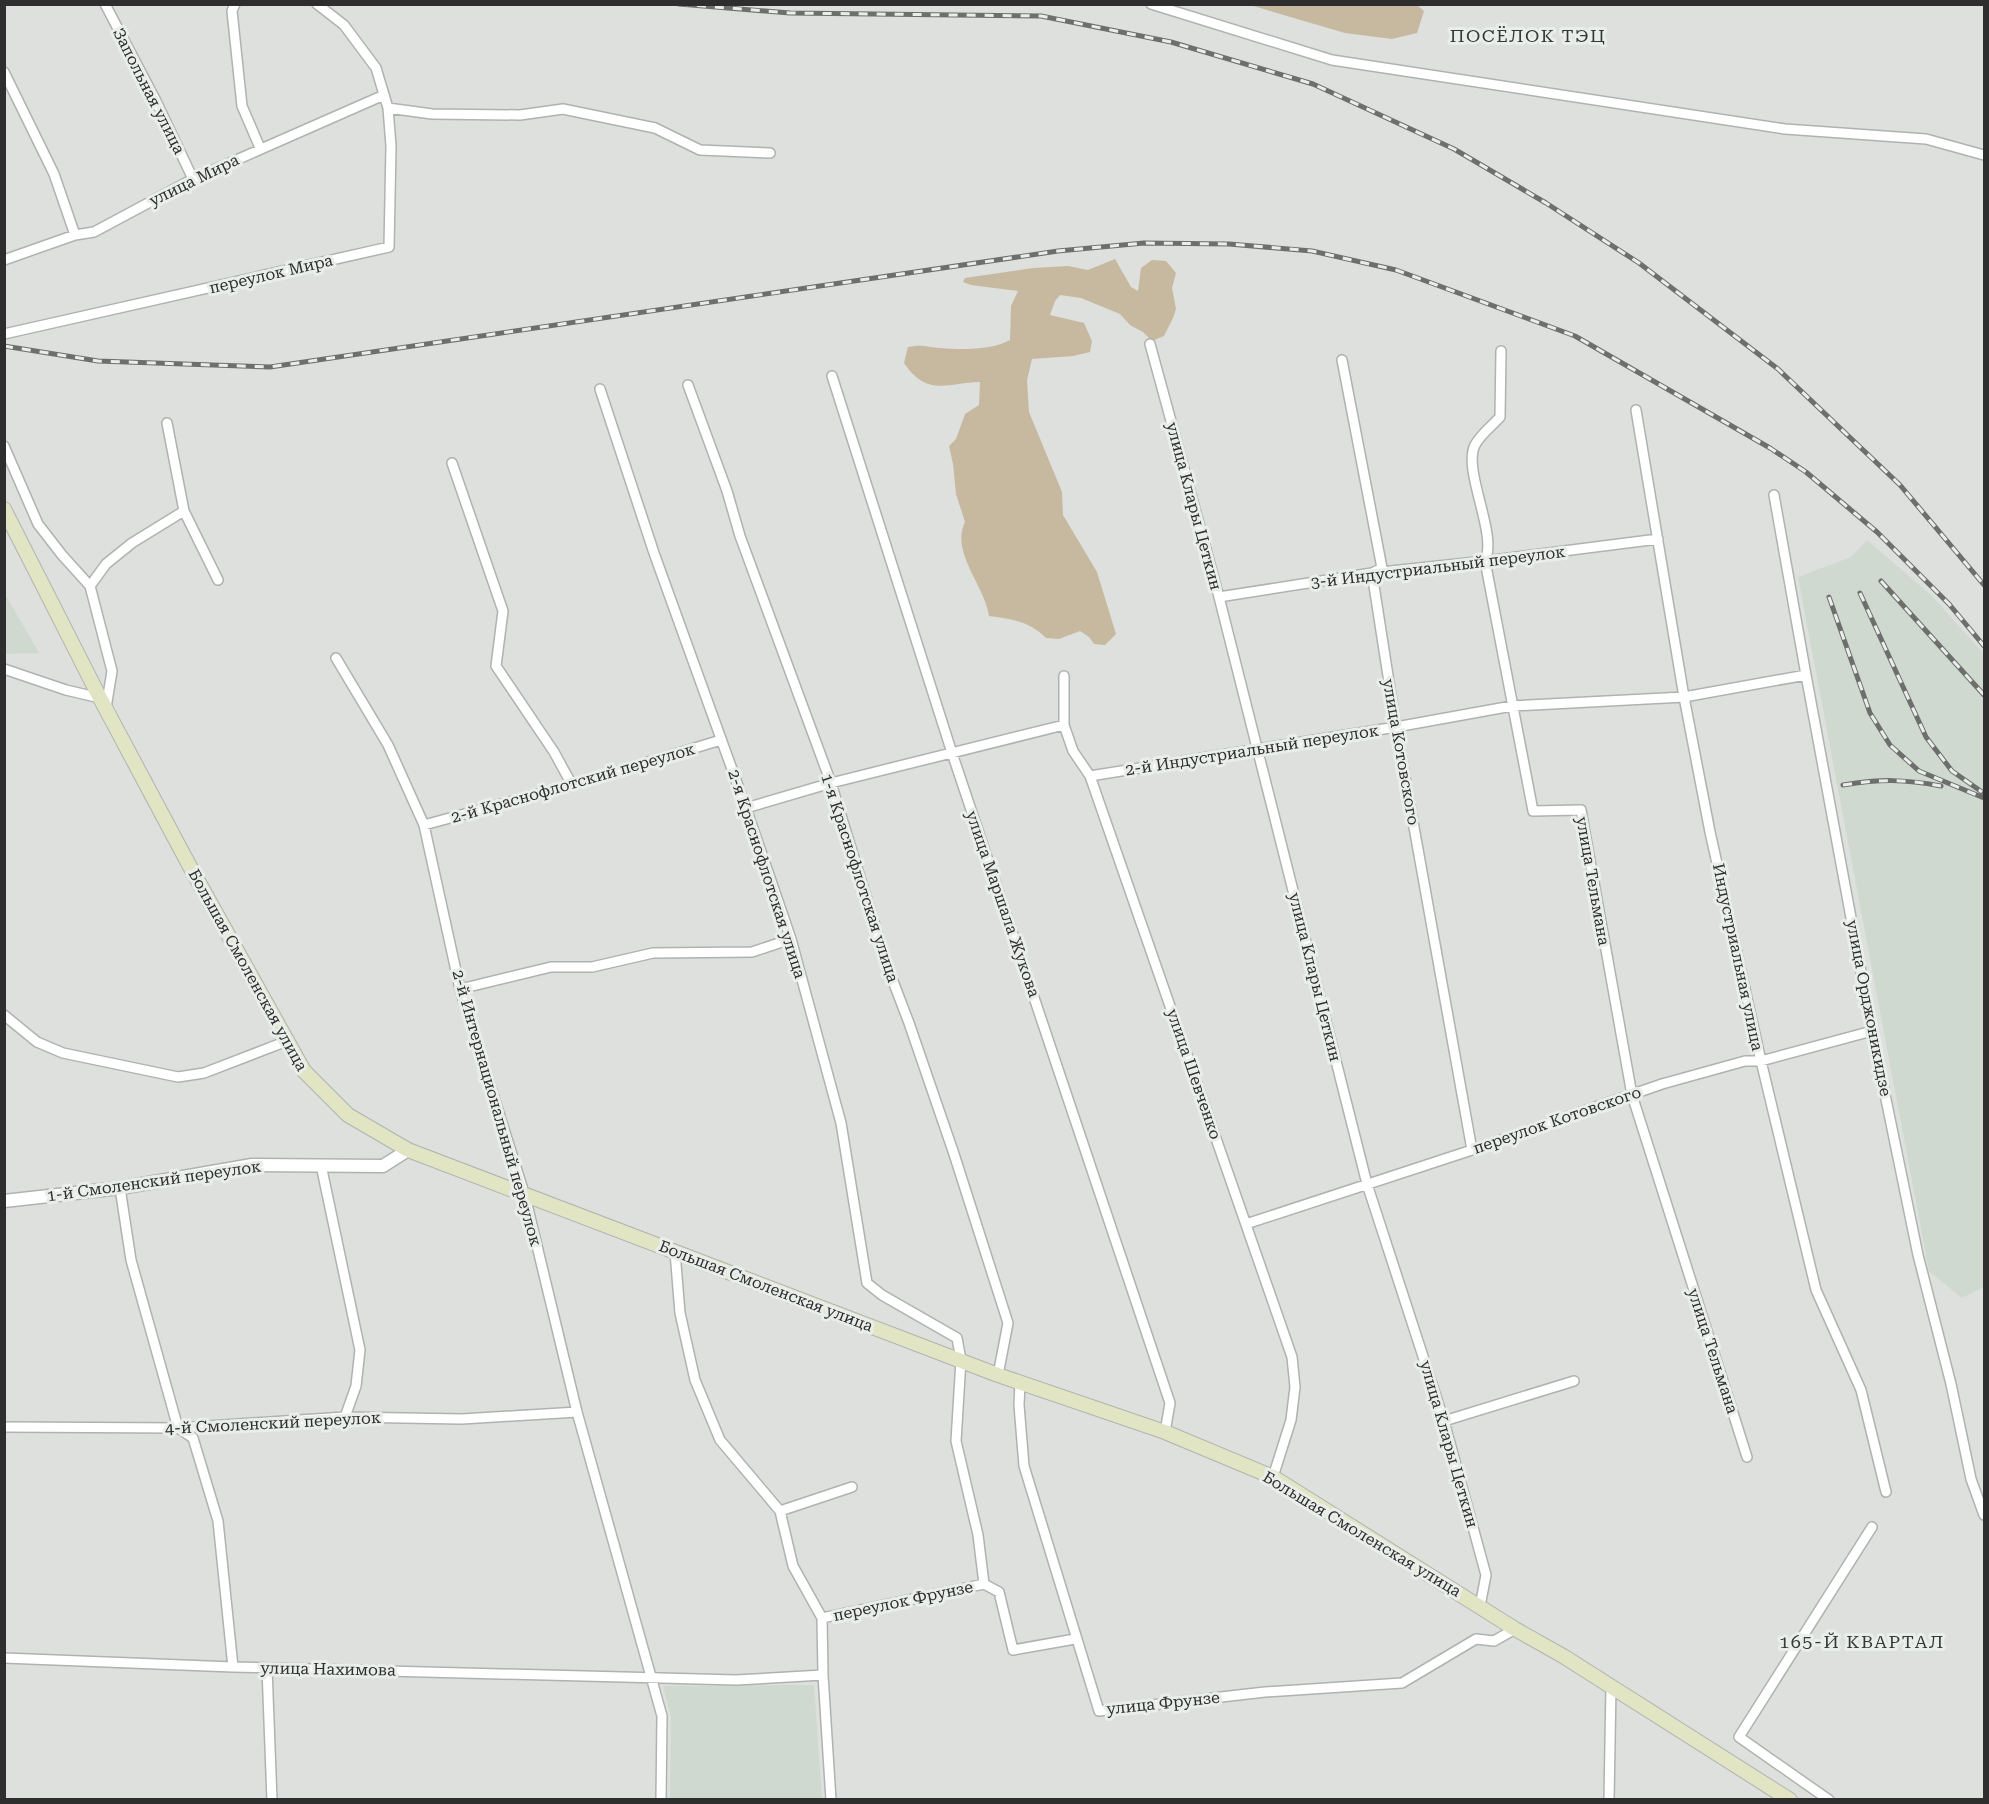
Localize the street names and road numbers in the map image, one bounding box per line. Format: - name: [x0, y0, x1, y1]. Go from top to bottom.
- street label: Запольная улица: [109, 25, 189, 157]
- street label: улица Мира: [146, 150, 242, 210]
- street label: переулок Мира: [207, 250, 335, 297]
- street label: улица Клары Цеткин: [1162, 420, 1226, 592]
- street label: 3-й Индустриальный переулок: [1310, 542, 1566, 592]
- street label: улица Котовского: [1379, 677, 1423, 827]
- street label: 2-й Индустриальный переулок: [1124, 721, 1380, 779]
- street label: 2-й Краснофлотский переулок: [449, 739, 697, 827]
- street label: 2-я Краснофлотская улица: [724, 767, 810, 981]
- street label: 1-я Краснофлотская улица: [817, 771, 903, 985]
- street label: улица Маршала Жукова: [962, 808, 1044, 1000]
- street label: улица Тельмана: [1572, 815, 1614, 947]
- street label: Индустриальная улица: [1709, 862, 1767, 1053]
- street label: Большая Смоленская улица: [184, 866, 312, 1075]
- street label: улица Клары Цеткин: [1285, 891, 1345, 1063]
- street label: улица Орджоникидзе: [1843, 918, 1895, 1098]
- street label: 2-й Интернациональный переулок: [448, 968, 546, 1248]
- street label: улица Шевченко: [1163, 1006, 1225, 1142]
- street label: переулок Котовского: [1471, 1082, 1644, 1158]
- street label: 1-й Смоленский переулок: [46, 1157, 262, 1205]
- street label: Большая Смоленская улица: [656, 1236, 876, 1336]
- street label: улица Тельмана: [1684, 1286, 1742, 1416]
- street label: улица Клары Цеткин: [1416, 1358, 1482, 1530]
- street label: 4-й Смоленский переулок: [165, 1408, 381, 1438]
- street label: Большая Смоленская улица: [1259, 1467, 1465, 1601]
- street label: переулок Фрунзе: [831, 1577, 975, 1625]
- street label: улица Нахимова: [260, 1658, 396, 1680]
- street label: улица Фрунзе: [1105, 1688, 1221, 1718]

